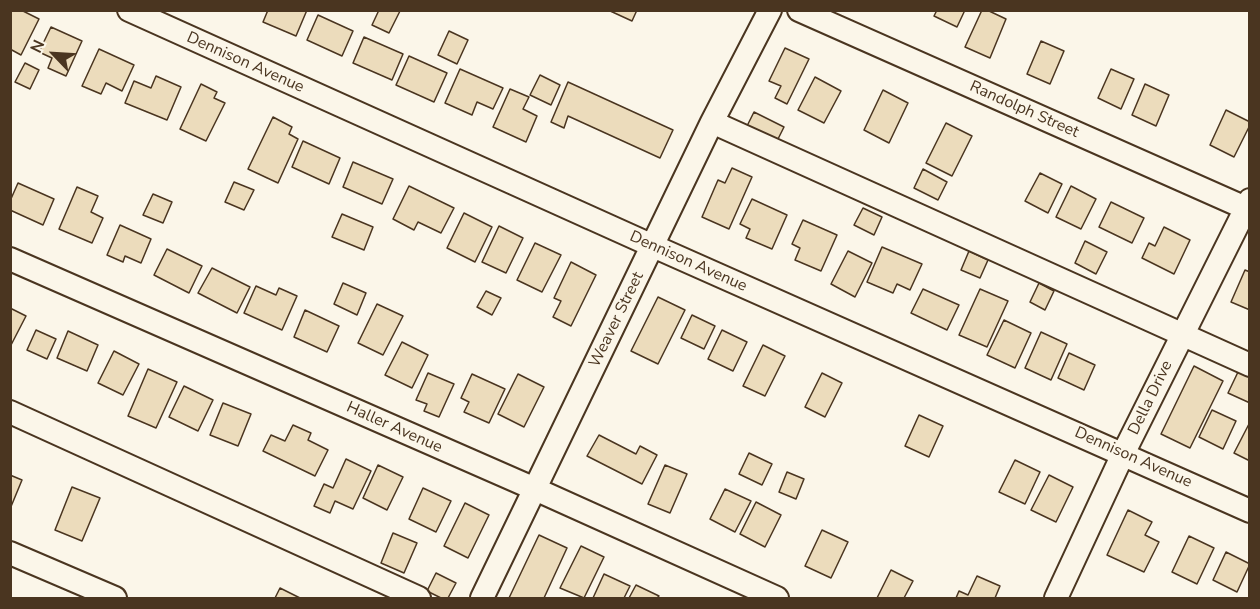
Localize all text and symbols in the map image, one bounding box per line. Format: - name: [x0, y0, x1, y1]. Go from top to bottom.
- north arrow: [24, 24, 84, 84]
- street label: Dennison Avenue: [183, 29, 307, 97]
- text: N: [25, 36, 50, 56]
- street label: Randolph Street: [966, 77, 1082, 143]
- street label: Dennison Avenue: [626, 228, 750, 296]
- street label: Weaver Street: [586, 269, 648, 371]
- street label: Della Drive: [1125, 358, 1177, 438]
- street label: Haller Avenue: [343, 398, 445, 458]
- street label: Dennison Avenue: [1071, 424, 1195, 492]

